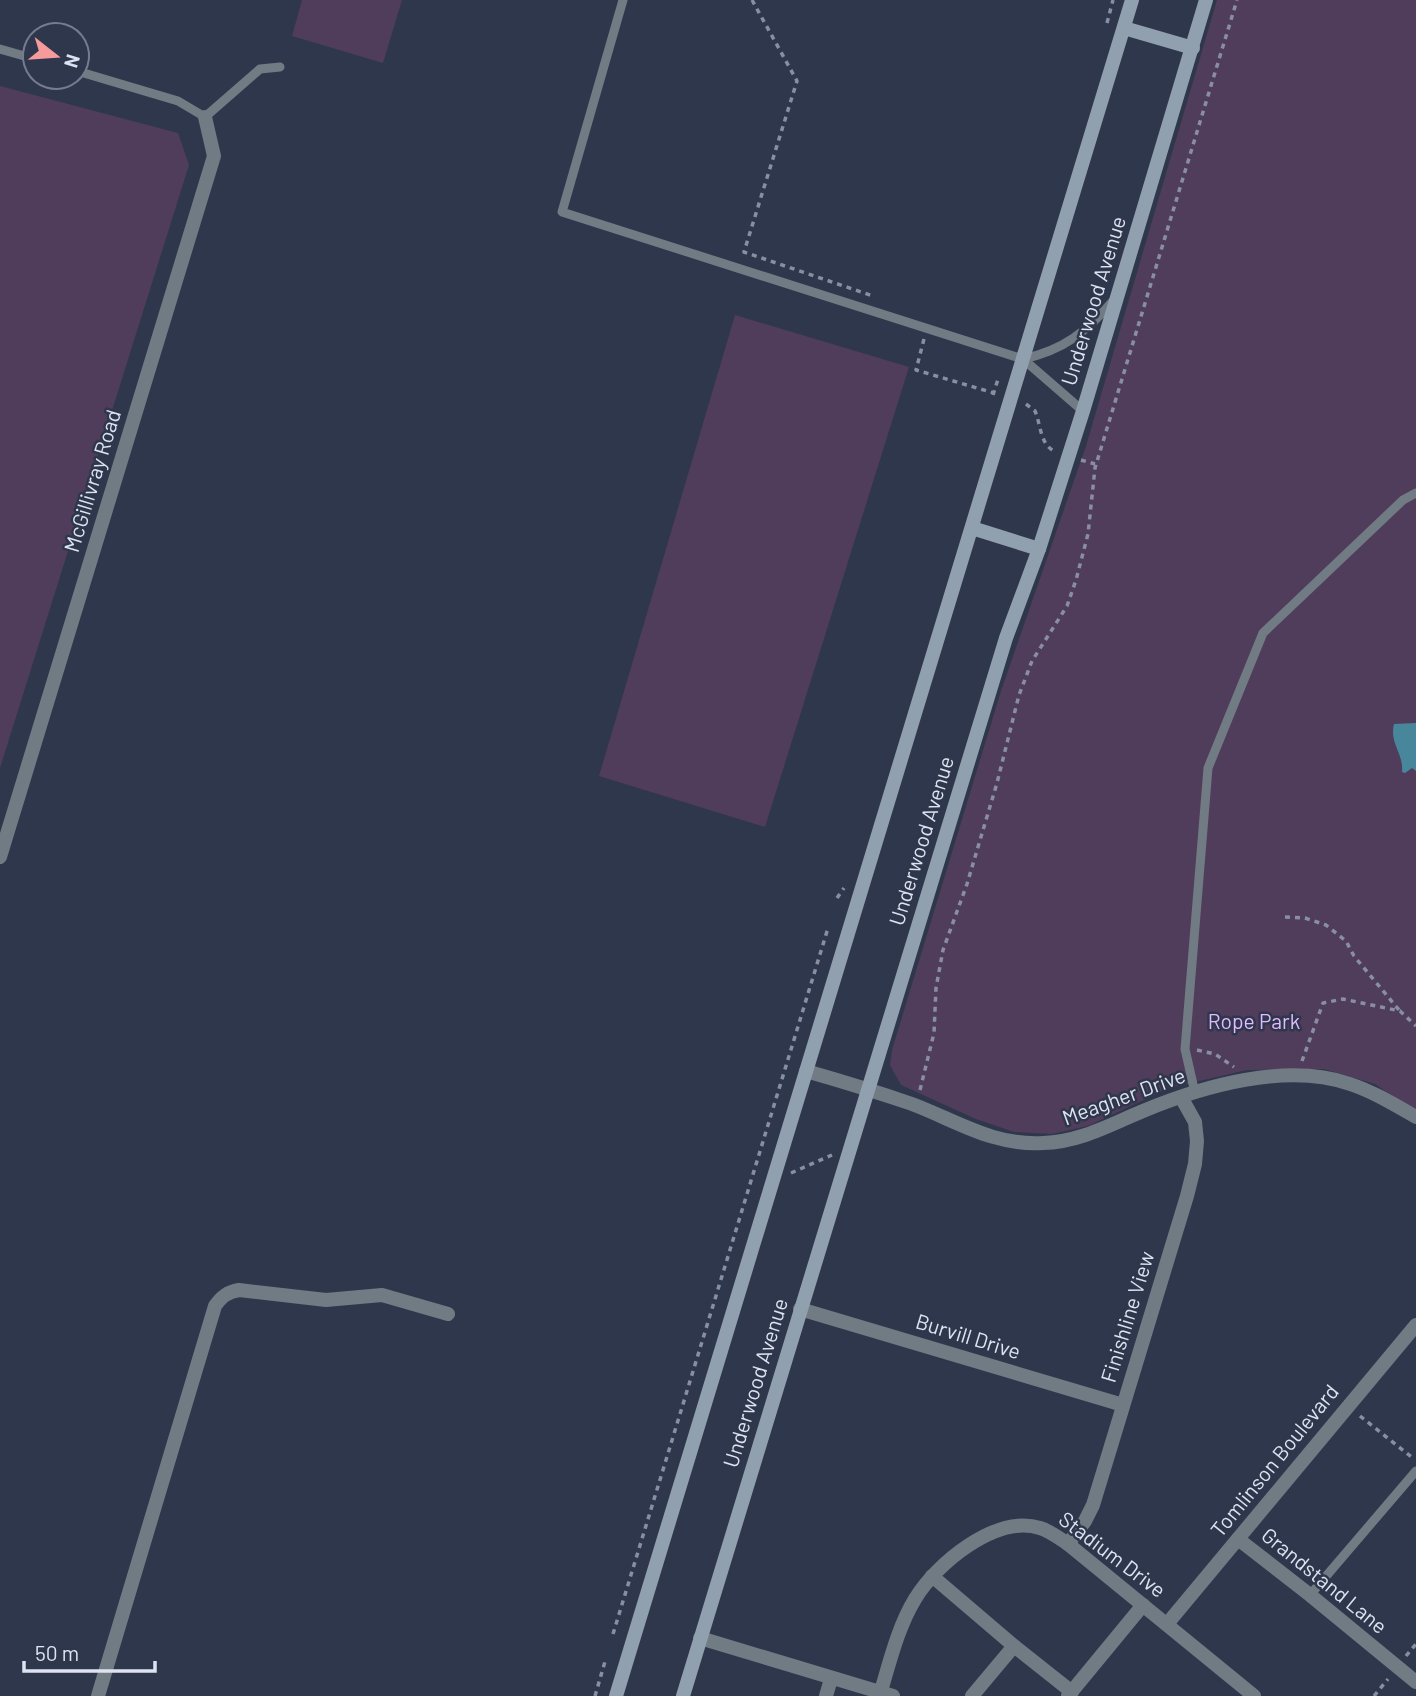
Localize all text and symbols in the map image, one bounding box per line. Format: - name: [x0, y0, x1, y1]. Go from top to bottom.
- north arrow: [21, 21, 91, 91]
- text: N: [60, 52, 86, 71]
- street label: Underwood Avenue: [1055, 213, 1130, 388]
- street label: McGillivray Road: [58, 406, 125, 555]
- street label: Underwood Avenue: [883, 753, 958, 928]
- park label: Rope Park: [1208, 1008, 1300, 1033]
- street label: Meagher Drive: [1059, 1062, 1188, 1129]
- street label: Finishline View: [1095, 1248, 1158, 1385]
- street label: Underwood Avenue: [717, 1295, 792, 1470]
- street label: Burvill Drive: [913, 1308, 1024, 1363]
- street label: Tomlinson Boulevard: [1205, 1379, 1343, 1541]
- street label: Stadium Drive: [1055, 1506, 1171, 1602]
- street label: Grandstand Lane: [1257, 1522, 1393, 1638]
- scale bar: [24, 1630, 156, 1674]
- text: 50 m: [35, 1640, 79, 1665]

